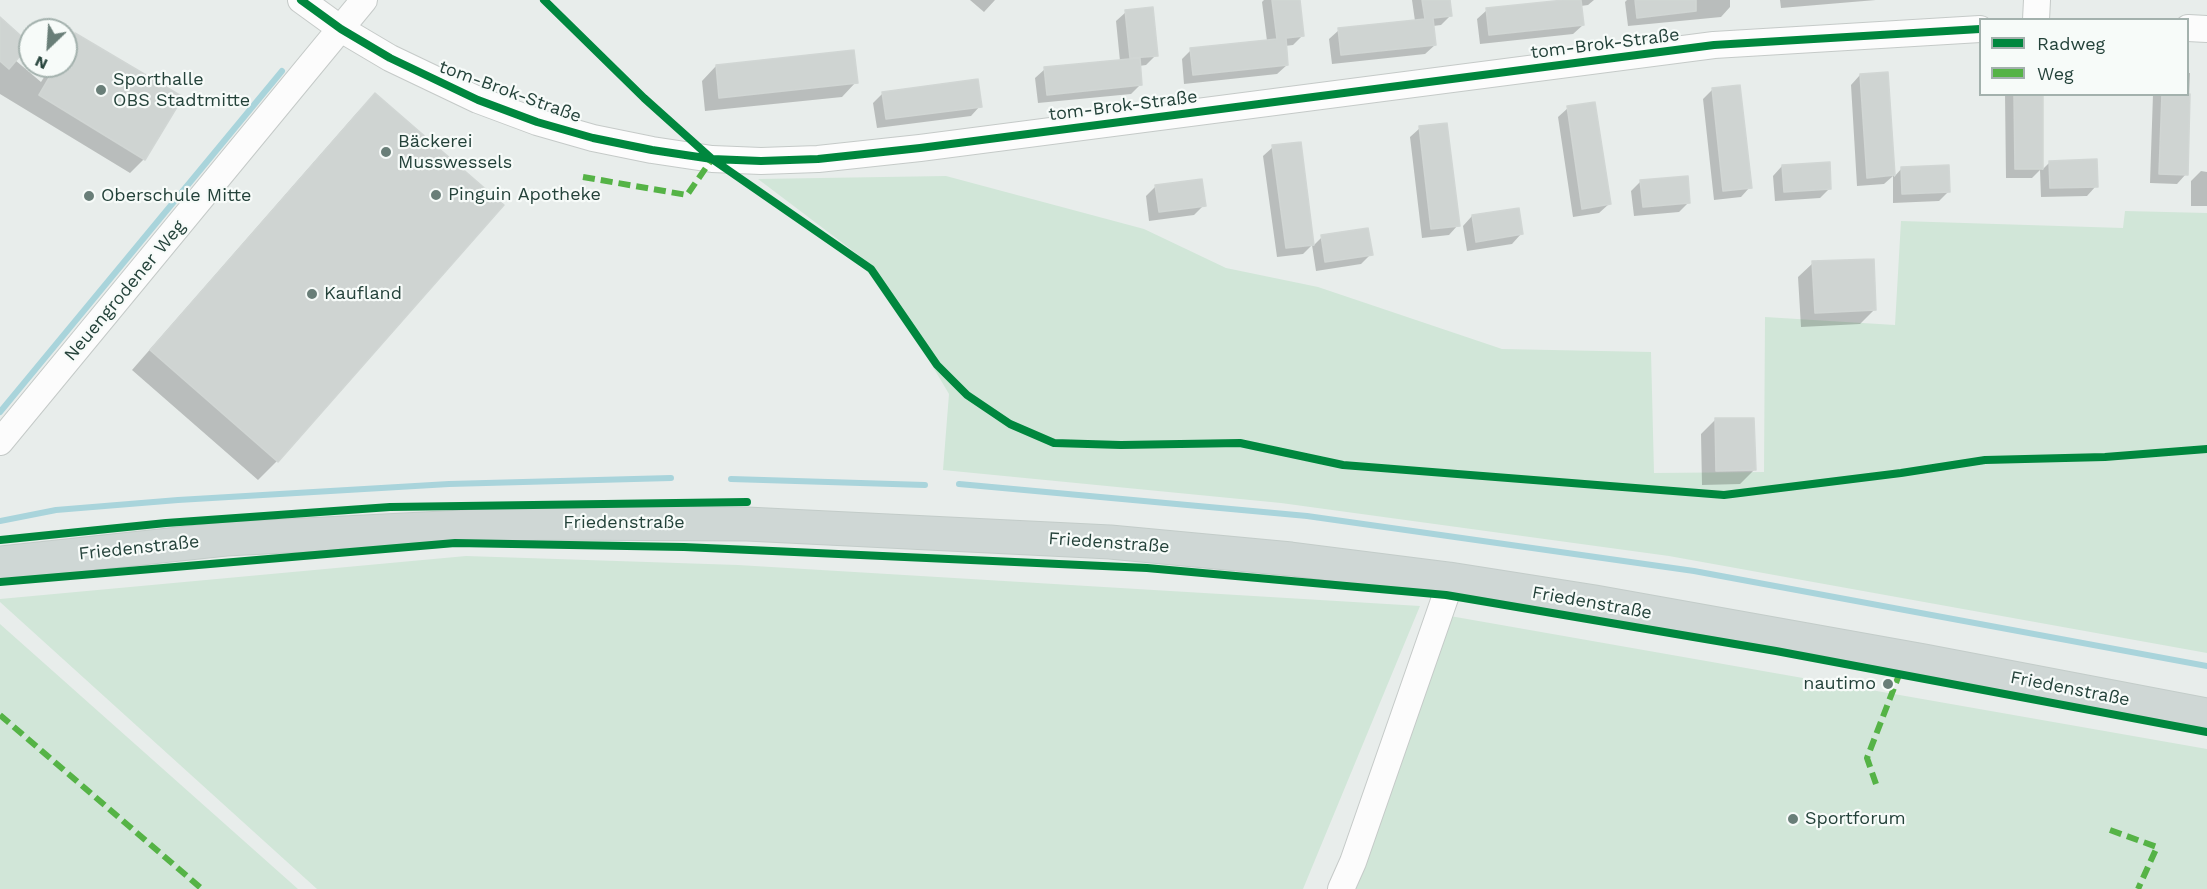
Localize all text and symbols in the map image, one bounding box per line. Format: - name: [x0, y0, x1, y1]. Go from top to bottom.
- north arrow: [18, 18, 78, 78]
- legend: [1979, 18, 2189, 96]
- street label: tom-Brok-Straße: [1529, 24, 1681, 64]
- text: Radweg: [2037, 33, 2105, 54]
- text: N: [32, 52, 50, 74]
- street label: tom-Brok-Straße: [436, 56, 584, 128]
- text: Weg: [2037, 63, 2074, 84]
- place label: Sporthalle OBS Stadtmitte: [113, 69, 250, 112]
- marker: Sporthalle OBS Stadtmitte: [94, 83, 108, 97]
- street label: tom-Brok-Straße: [1047, 86, 1199, 126]
- place label: Bäckerei Musswessels: [398, 131, 512, 174]
- marker: Bäckerei Musswessels: [379, 145, 393, 159]
- place label: Pinguin Apotheke: [448, 184, 601, 206]
- place label: Oberschule Mitte: [101, 185, 251, 207]
- marker: Pinguin Apotheke: [429, 188, 443, 202]
- marker: Oberschule Mitte: [82, 189, 96, 203]
- street label: Neuengrodener Weg: [60, 216, 190, 366]
- place label: Kaufland: [324, 283, 402, 305]
- marker: Kaufland: [305, 287, 319, 301]
- street label: Friedenstraße: [563, 512, 685, 534]
- street label: Friedenstraße: [1048, 528, 1170, 558]
- street label: Friedenstraße: [78, 531, 200, 565]
- street label: Friedenstraße: [1530, 582, 1654, 624]
- street label: Friedenstraße: [2008, 667, 2132, 711]
- place label: nautimo: [1803, 673, 1876, 695]
- marker: nautimo: [1881, 677, 1895, 691]
- place label: Sportforum: [1805, 808, 1906, 830]
- marker: Sportforum: [1786, 812, 1800, 826]

